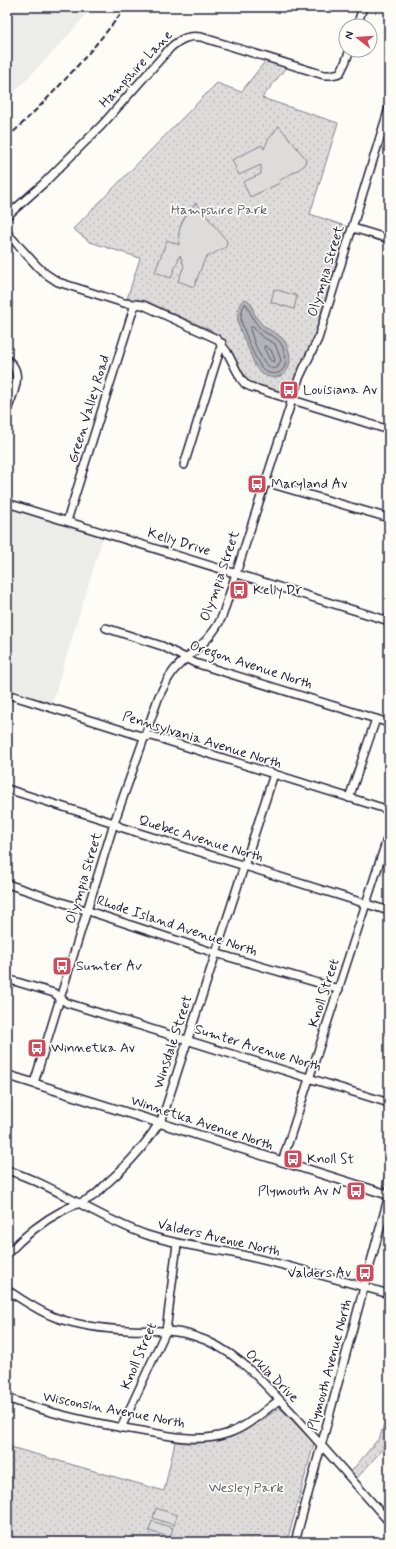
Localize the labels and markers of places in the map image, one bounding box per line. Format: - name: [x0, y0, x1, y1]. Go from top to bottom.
- bus stop icon: Louisiana Av: [278, 379, 300, 401]
- place label: Louisiana Av: [303, 381, 378, 399]
- bus stop icon: Maryland Av: [246, 473, 268, 495]
- place label: Maryland Av: [271, 475, 348, 493]
- bus stop icon: Kelly Dr: [228, 579, 250, 601]
- place label: Kelly Dr: [253, 581, 302, 599]
- bus stop icon: Sumter Av: [51, 955, 73, 977]
- place label: Sumter Av: [76, 957, 142, 975]
- bus stop icon: Winnetka Av: [26, 1037, 48, 1059]
- place label: Winnetka Av: [51, 1039, 136, 1057]
- bus stop icon: Knoll St: [282, 1148, 304, 1170]
- place label: Knoll St: [307, 1150, 355, 1168]
- bus stop icon: Plymouth Av N: [345, 1180, 367, 1202]
- place label: Plymouth Av N: [258, 1182, 342, 1200]
- bus stop icon: Valders Av: [354, 1262, 376, 1284]
- place label: Valders Av: [287, 1264, 351, 1282]

